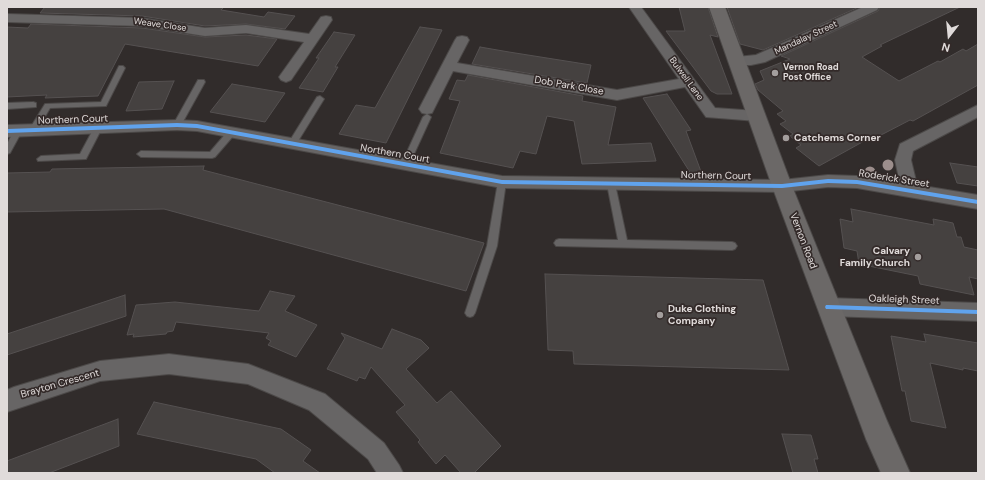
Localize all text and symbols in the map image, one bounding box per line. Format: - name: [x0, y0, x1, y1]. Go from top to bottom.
- street label: Weave Close: [133, 16, 187, 34]
- north arrow: [929, 16, 969, 56]
- street label: Mandalay Street: [773, 19, 839, 57]
- text: N: [940, 40, 951, 55]
- street label: Bulwell Lane: [667, 55, 705, 103]
- place label: Vernon Road Post Office: [783, 63, 839, 84]
- marker: Vernon Road Post Office: [770, 68, 780, 78]
- street label: Dob Park Close: [533, 74, 605, 98]
- street label: Northern Court: [38, 113, 108, 127]
- place label: Catchems Corner: [794, 132, 881, 144]
- marker: Catchems Corner: [781, 133, 791, 143]
- street label: Northern Court: [359, 142, 431, 166]
- street label: Roderick Street: [858, 167, 930, 191]
- street label: Northern Court: [681, 169, 751, 183]
- street label: Vernon Road: [787, 211, 819, 271]
- place label: Calvary Family Church: [840, 245, 910, 268]
- marker: Calvary Family Church: [913, 252, 923, 262]
- street label: Oakleigh Street: [868, 293, 940, 307]
- place label: Duke Clothing Company: [668, 303, 736, 326]
- marker: Duke Clothing Company: [655, 310, 665, 320]
- street label: Brayton Crescent: [19, 367, 101, 401]

